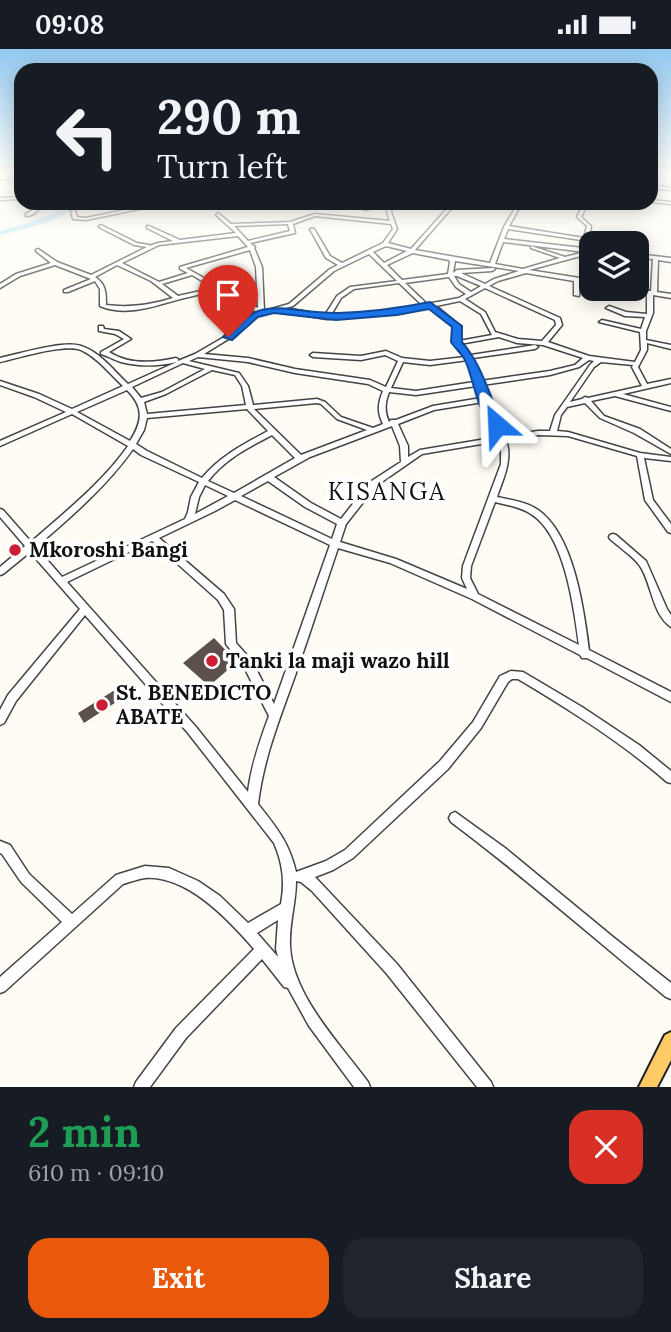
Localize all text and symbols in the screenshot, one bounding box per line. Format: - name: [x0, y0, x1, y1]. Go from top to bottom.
- text: 09:08: [35, 8, 104, 41]
- text: 290 m: [157, 85, 300, 147]
- icon: left: [42, 91, 133, 182]
- text: Turn left: [157, 146, 287, 187]
- map controls: [579, 231, 649, 301]
- button: layers: [579, 231, 649, 301]
- pin: [198, 265, 258, 337]
- icon: arrive: [209, 276, 247, 314]
- position arrow: [460, 388, 534, 462]
- district label: KISANGA: [328, 476, 446, 507]
- place label: Mkoroshi Bangi: [29, 536, 188, 563]
- marker: Mkoroshi Bangi: [7, 542, 23, 558]
- place label: Tanki la maji wazo hill: [226, 647, 450, 674]
- marker: Tanki la maji wazo hill: [204, 653, 220, 669]
- place label: St. BENEDICTO ABATE: [116, 679, 271, 730]
- marker: St. BENEDICTO ABATE: [94, 697, 110, 713]
- text: 2 min: [28, 1105, 141, 1159]
- button: close: [569, 1110, 643, 1184]
- text: 610 m · 09:10: [28, 1158, 164, 1187]
- button: Exit: [28, 1238, 329, 1318]
- button: Share: [343, 1238, 643, 1318]

